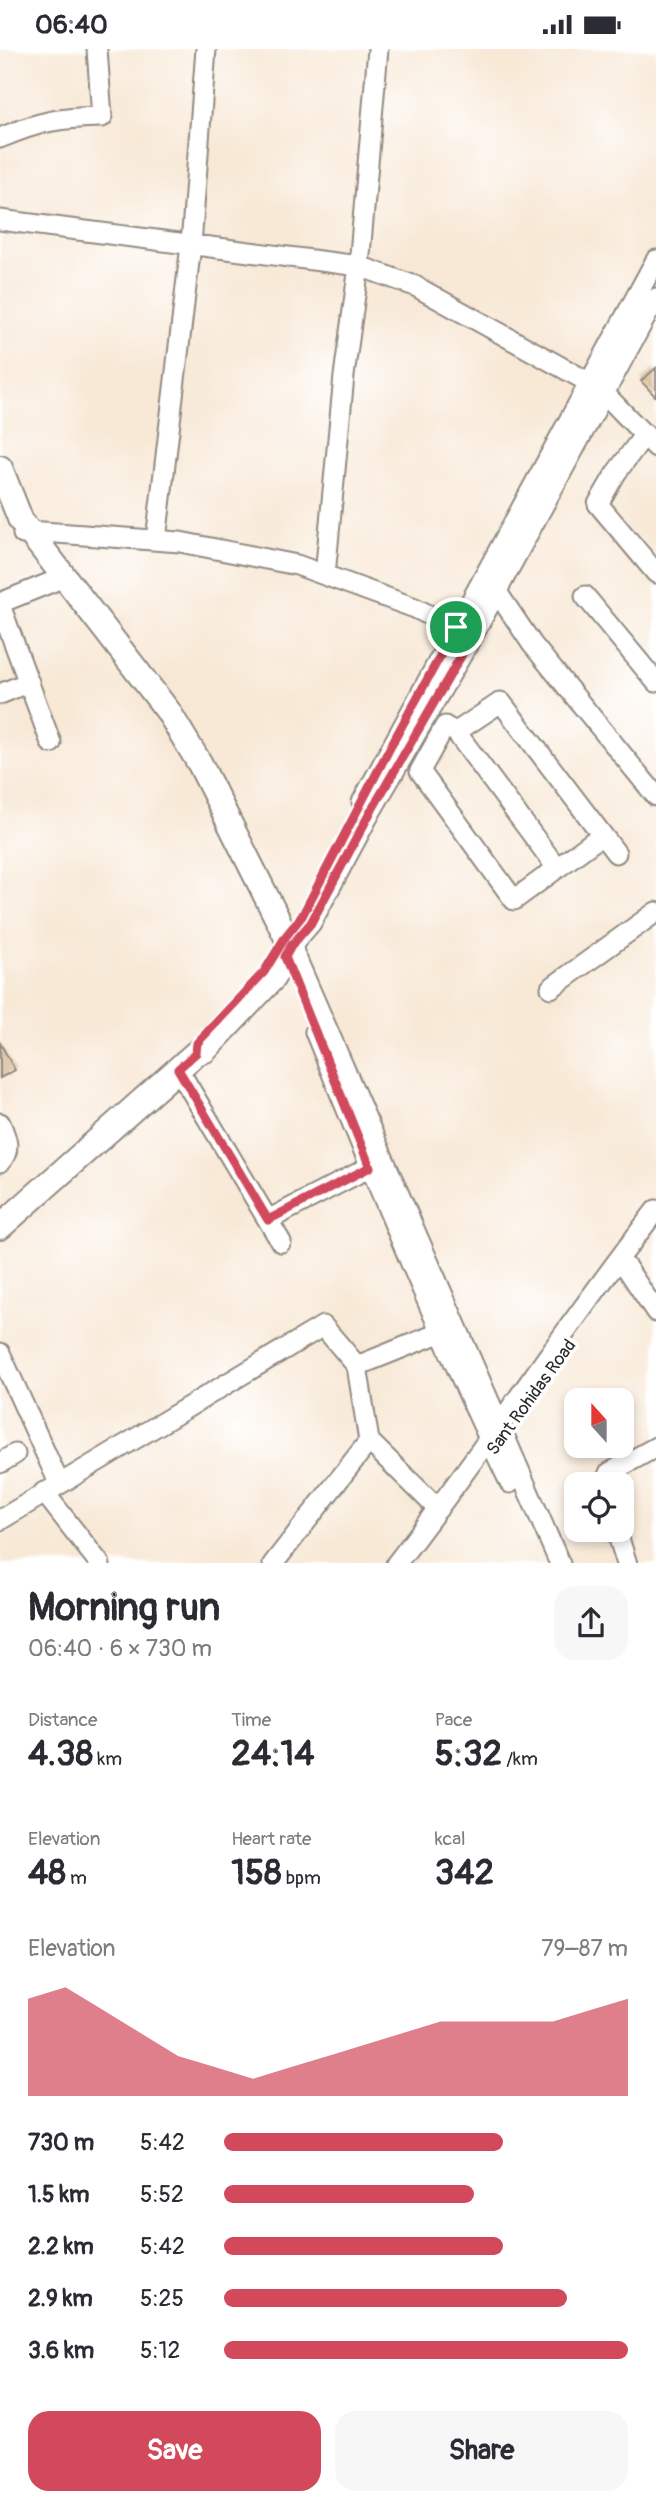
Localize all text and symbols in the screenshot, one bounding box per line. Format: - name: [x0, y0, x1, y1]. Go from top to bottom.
- text: 06:40: [35, 9, 108, 41]
- pin: [426, 597, 486, 657]
- icon: arrive: [437, 608, 475, 646]
- street label: Sant Rohidas Road: [482, 1335, 581, 1460]
- north arrow: [564, 1388, 634, 1458]
- map controls: [564, 1388, 634, 1542]
- button: locate: [564, 1472, 634, 1542]
- text: Morning run: [28, 1584, 220, 1632]
- button: share: [554, 1586, 628, 1660]
- text: 06:40 · 6 × 730 m: [28, 1634, 212, 1663]
- text: Distance: [28, 1708, 97, 1732]
- text: Time: [231, 1708, 271, 1732]
- text: Pace: [435, 1708, 472, 1732]
- text: 4.38: [28, 1732, 93, 1776]
- text: 24:14: [231, 1732, 315, 1776]
- text: 5:32: [435, 1732, 502, 1776]
- text: km: [93, 1747, 122, 1771]
- text: /km: [502, 1747, 538, 1771]
- text: Elevation: [28, 1827, 100, 1851]
- text: Heart rate: [231, 1827, 311, 1851]
- text: kcal: [435, 1827, 466, 1851]
- text: 48: [28, 1851, 66, 1895]
- text: 158: [231, 1851, 282, 1895]
- text: 342: [435, 1851, 494, 1895]
- text: m: [66, 1866, 87, 1890]
- text: bpm: [282, 1866, 321, 1890]
- text: Elevation: [28, 1934, 116, 1963]
- text: 79–87 m: [541, 1934, 628, 1963]
- text: 730 m: [28, 2128, 94, 2157]
- text: 5:42: [140, 2128, 185, 2157]
- text: 1.5 km: [28, 2180, 90, 2209]
- text: 5:52: [140, 2180, 184, 2209]
- text: 2.2 km: [28, 2232, 94, 2261]
- text: 5:42: [140, 2232, 185, 2261]
- text: 2.9 km: [28, 2284, 93, 2313]
- text: 5:25: [140, 2284, 184, 2313]
- text: 3.6 km: [28, 2336, 94, 2365]
- text: 5:12: [140, 2336, 180, 2365]
- button: Save: [28, 2411, 321, 2491]
- button: Share: [335, 2411, 628, 2491]

